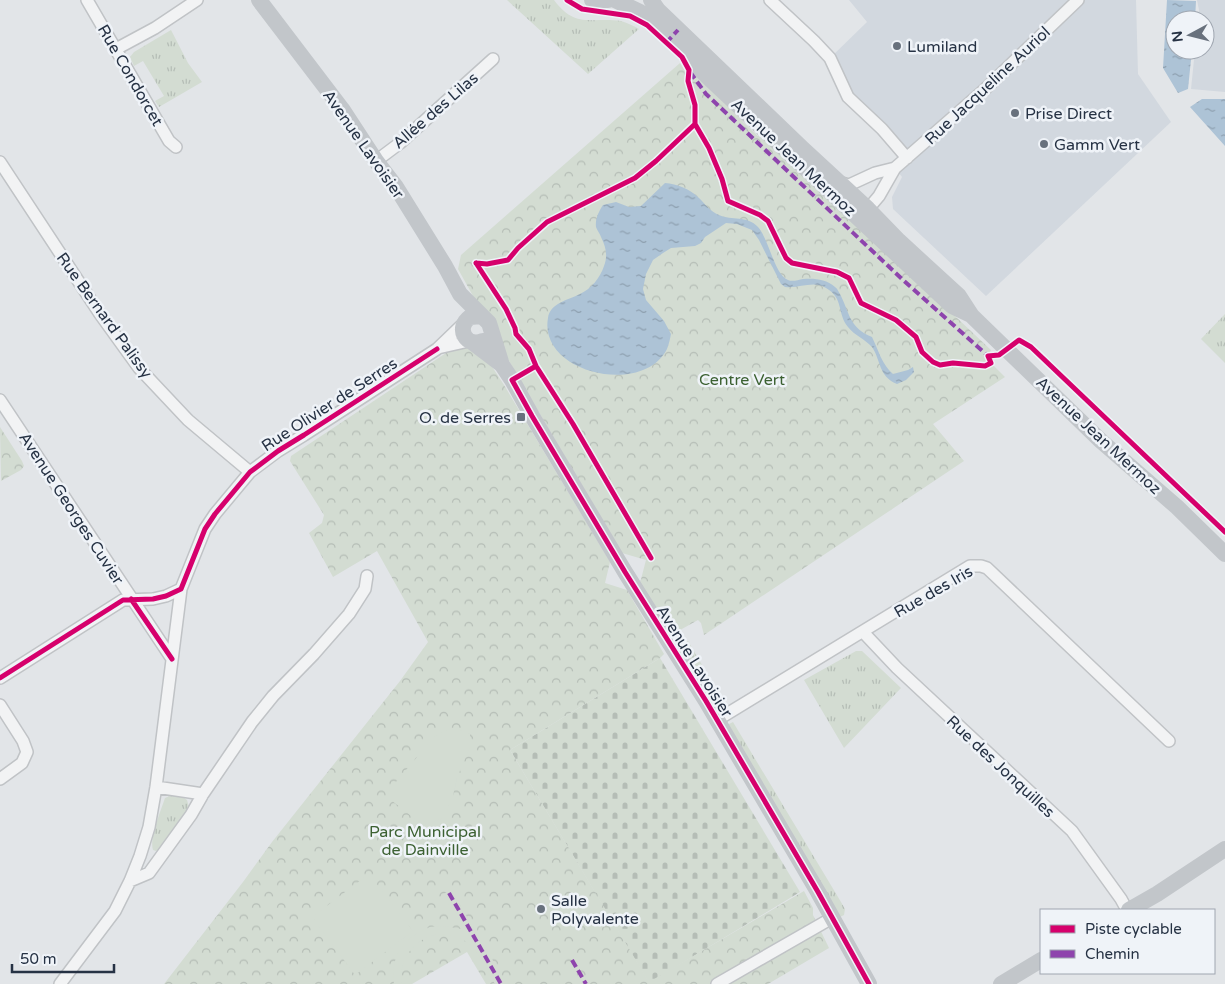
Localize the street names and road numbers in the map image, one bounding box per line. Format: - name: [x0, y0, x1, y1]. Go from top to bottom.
- street label: Rue Condorcet: [93, 21, 167, 130]
- street label: Rue Jacqueline Auriol: [921, 22, 1055, 149]
- street label: Allée des Lilas: [389, 68, 483, 153]
- street label: Avenue Lavoisier: [318, 86, 409, 204]
- street label: Avenue Jean Mermoz: [727, 95, 860, 221]
- street label: Rue Bernard Palissy: [52, 249, 157, 383]
- street label: Rue Olivier de Serres: [258, 353, 401, 456]
- street label: Avenue Jean Mermoz: [1032, 373, 1165, 499]
- street label: Avenue Georges Cuvier: [14, 429, 128, 589]
- street label: Rue des Iris: [891, 561, 976, 622]
- street label: Avenue Lavoisier: [652, 602, 737, 722]
- street label: Rue des Jonquilles: [942, 711, 1059, 822]

